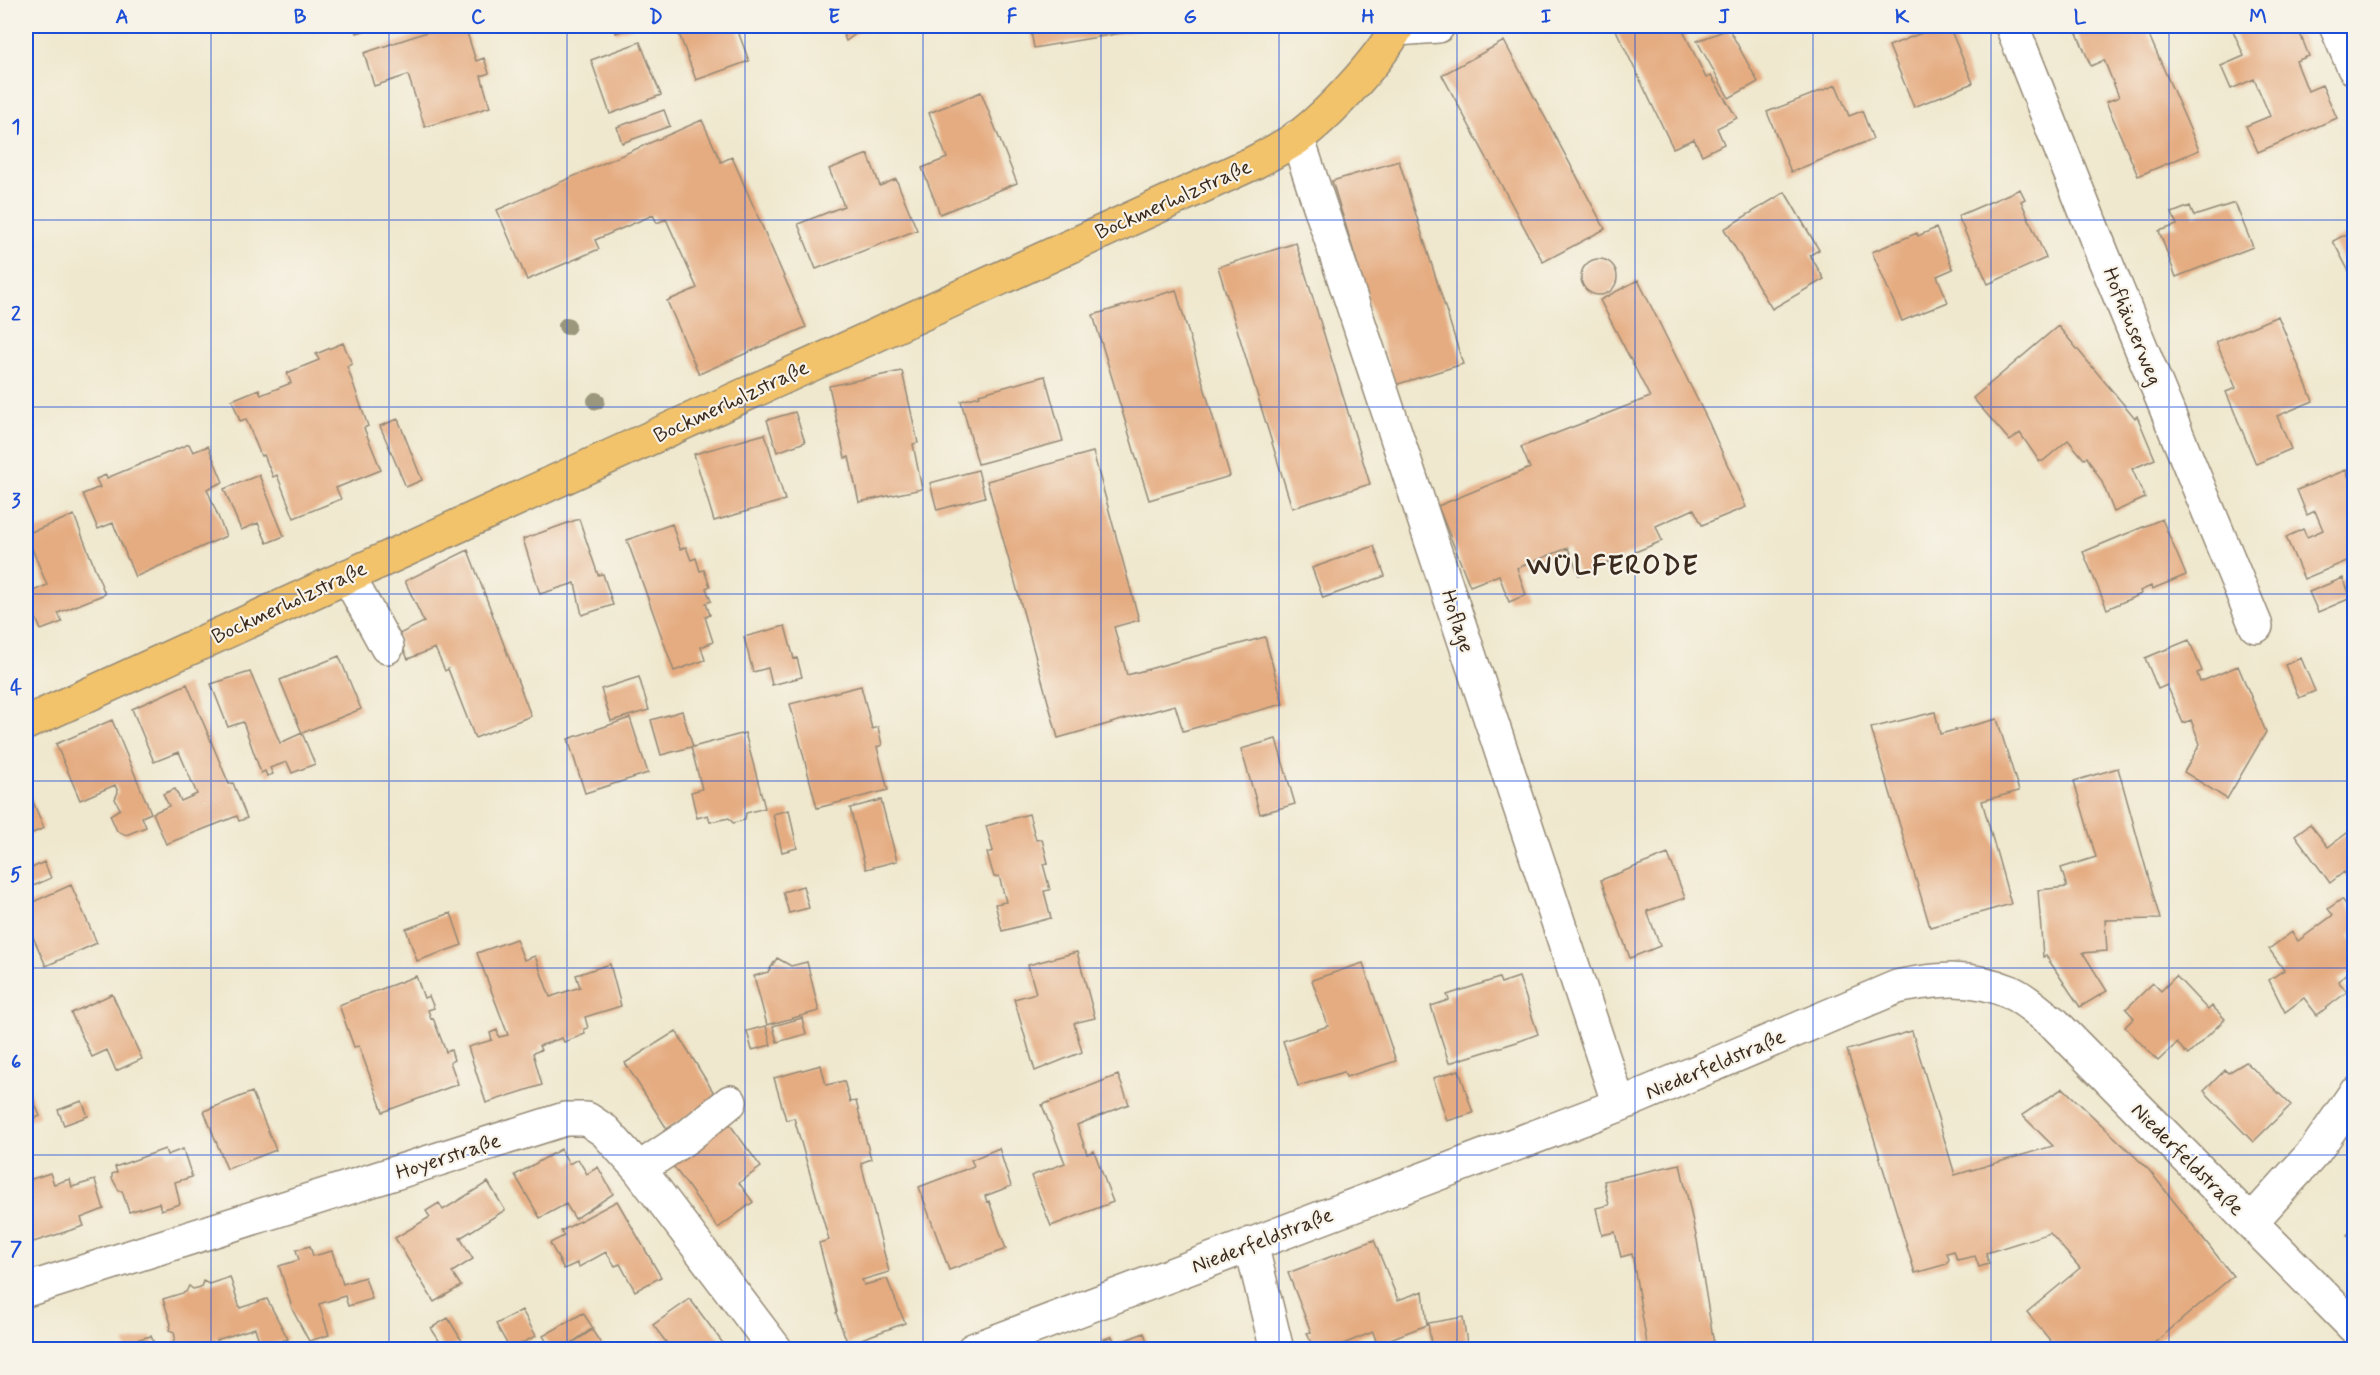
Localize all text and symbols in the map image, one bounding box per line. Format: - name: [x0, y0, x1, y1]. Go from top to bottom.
- text: A: [115, 4, 129, 31]
- text: B: [294, 4, 307, 31]
- text: C: [471, 4, 486, 31]
- text: D: [649, 4, 663, 31]
- text: E: [828, 4, 840, 31]
- text: F: [1007, 4, 1018, 31]
- text: G: [1183, 4, 1197, 31]
- text: H: [1361, 4, 1375, 31]
- text: I: [1541, 4, 1551, 31]
- text: J: [1718, 4, 1730, 31]
- text: K: [1895, 4, 1910, 31]
- text: L: [2074, 4, 2087, 31]
- text: M: [2249, 4, 2267, 31]
- text: 1: [12, 114, 20, 141]
- street label: Bockmerholzstraße: [1091, 153, 1256, 247]
- street label: Hofhäuserweg: [2096, 263, 2168, 390]
- text: 2: [11, 301, 21, 328]
- street label: Bockmerholzstraße: [649, 354, 814, 450]
- text: 3: [11, 488, 21, 515]
- district label: WÜLFERODE: [1527, 549, 1699, 584]
- street label: Bockmerholzstraße: [207, 555, 372, 651]
- street label: Hoflage: [1434, 586, 1480, 656]
- text: 4: [10, 675, 22, 702]
- text: 5: [10, 862, 22, 889]
- street label: Niederfeldstraße: [1641, 1023, 1790, 1107]
- text: 6: [11, 1049, 21, 1076]
- street label: Niederfeldstraße: [2125, 1097, 2250, 1222]
- street label: Hoyerstraße: [392, 1127, 504, 1187]
- street label: Niederfeldstraße: [1188, 1201, 1337, 1281]
- text: 7: [10, 1236, 22, 1263]

